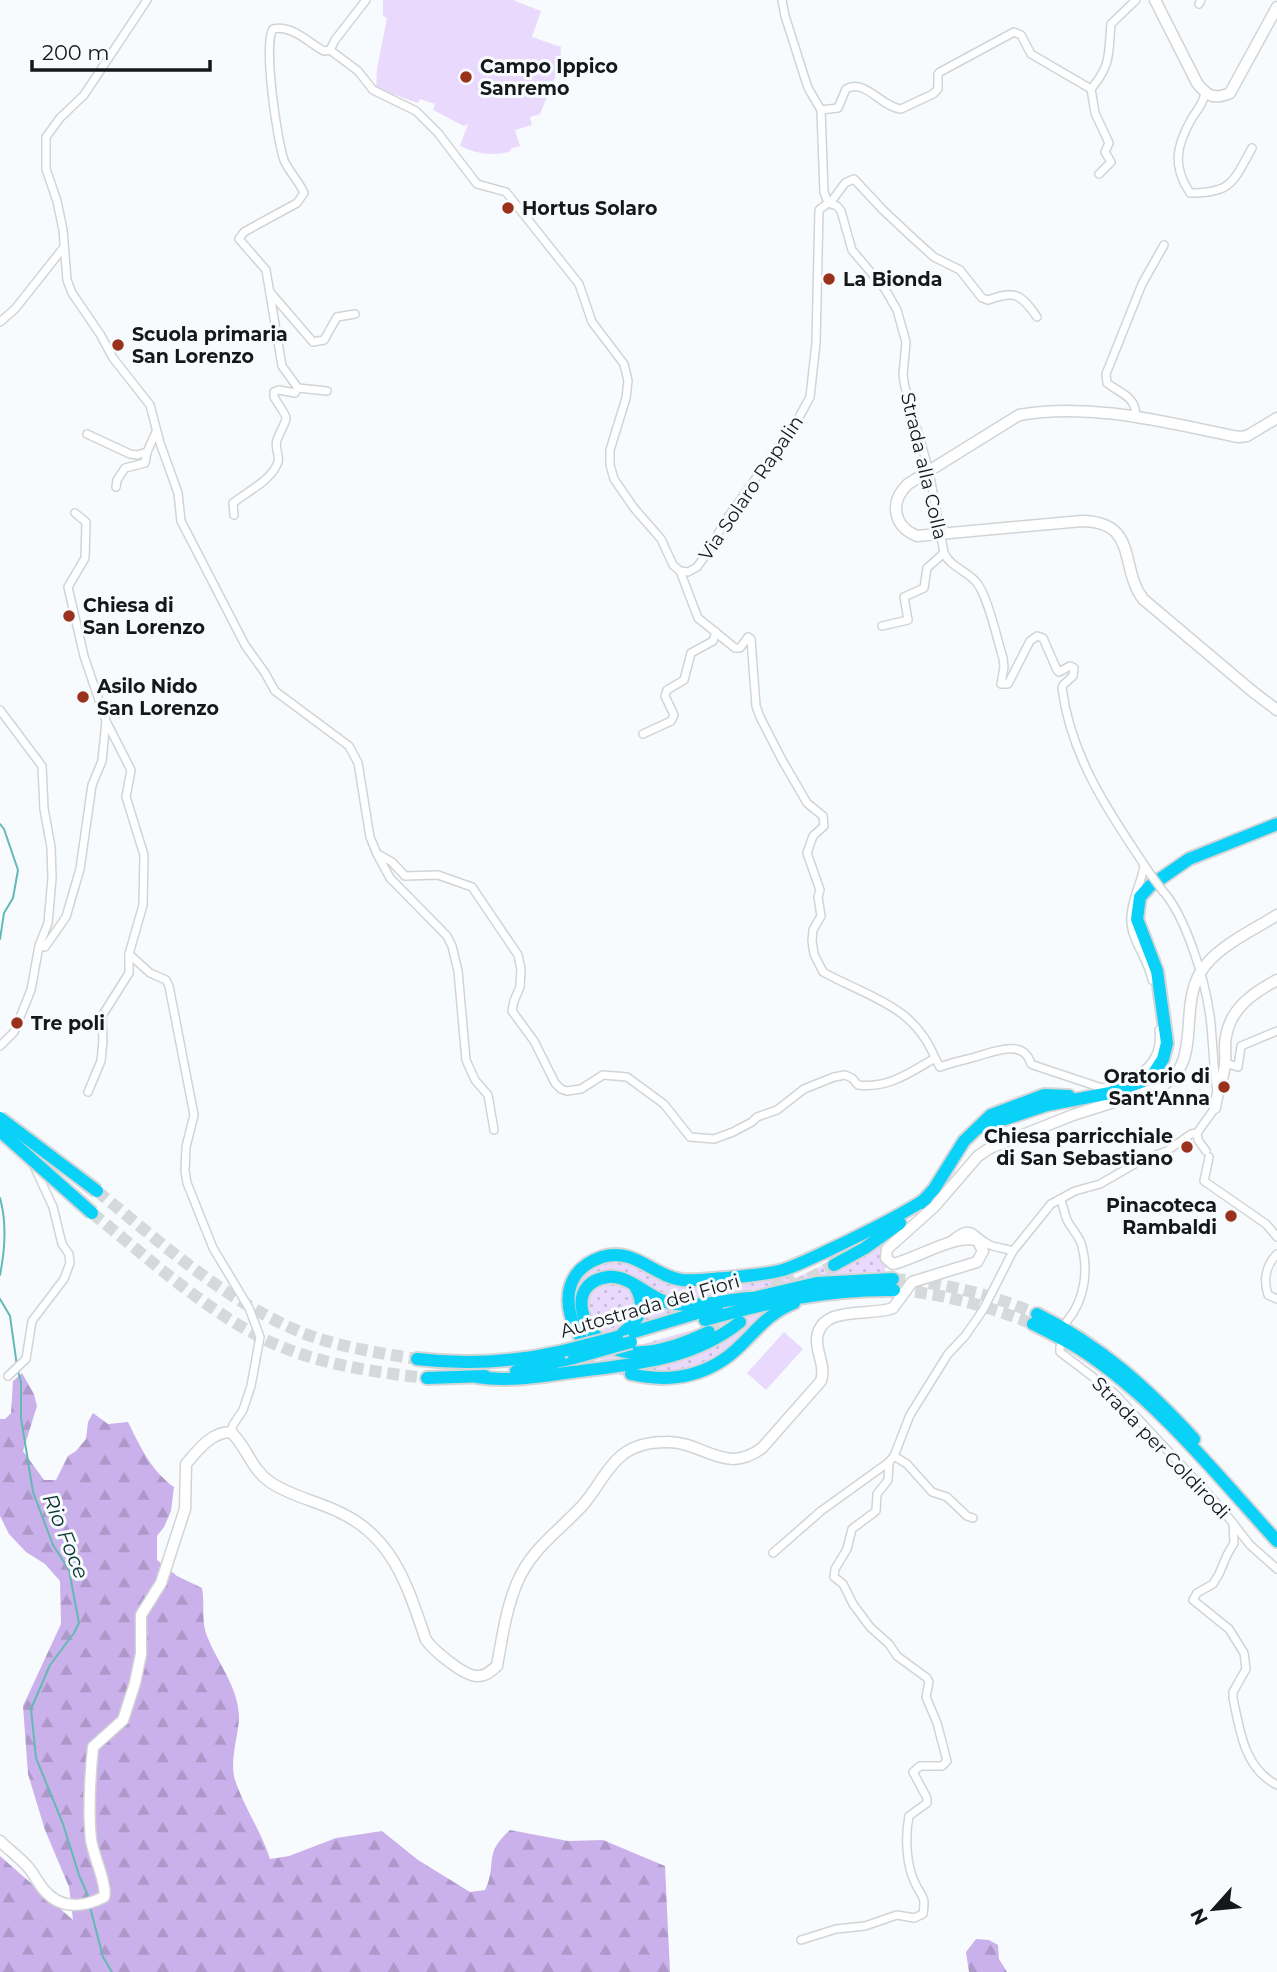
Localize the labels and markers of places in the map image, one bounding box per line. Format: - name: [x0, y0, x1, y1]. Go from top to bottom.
- place label: Campo Ippico Sanremo: [480, 55, 618, 100]
- marker: Campo Ippico Sanremo: [458, 69, 474, 85]
- place label: Hortus Solaro: [522, 197, 658, 220]
- marker: Hortus Solaro: [500, 200, 516, 216]
- place label: La Bionda: [843, 268, 942, 291]
- marker: La Bionda: [821, 271, 837, 287]
- place label: Scuola primaria San Lorenzo: [132, 323, 288, 368]
- marker: Scuola primaria San Lorenzo: [110, 337, 126, 353]
- place label: Chiesa di San Lorenzo: [83, 594, 205, 639]
- marker: Chiesa di San Lorenzo: [61, 608, 77, 624]
- place label: Asilo Nido San Lorenzo: [96, 675, 219, 720]
- marker: Asilo Nido San Lorenzo: [75, 689, 91, 705]
- place label: Tre poli: [31, 1012, 105, 1035]
- marker: Tre poli: [9, 1015, 25, 1031]
- place label: Oratorio di Sant'Anna: [1104, 1065, 1210, 1110]
- marker: Oratorio di Sant'Anna: [1216, 1079, 1232, 1095]
- place label: Chiesa parricchiale di San Sebastiano: [984, 1125, 1173, 1170]
- marker: Chiesa parricchiale di San Sebastiano: [1179, 1139, 1195, 1155]
- place label: Pinacoteca Rambaldi: [1106, 1194, 1217, 1239]
- marker: Pinacoteca Rambaldi: [1223, 1208, 1239, 1224]

